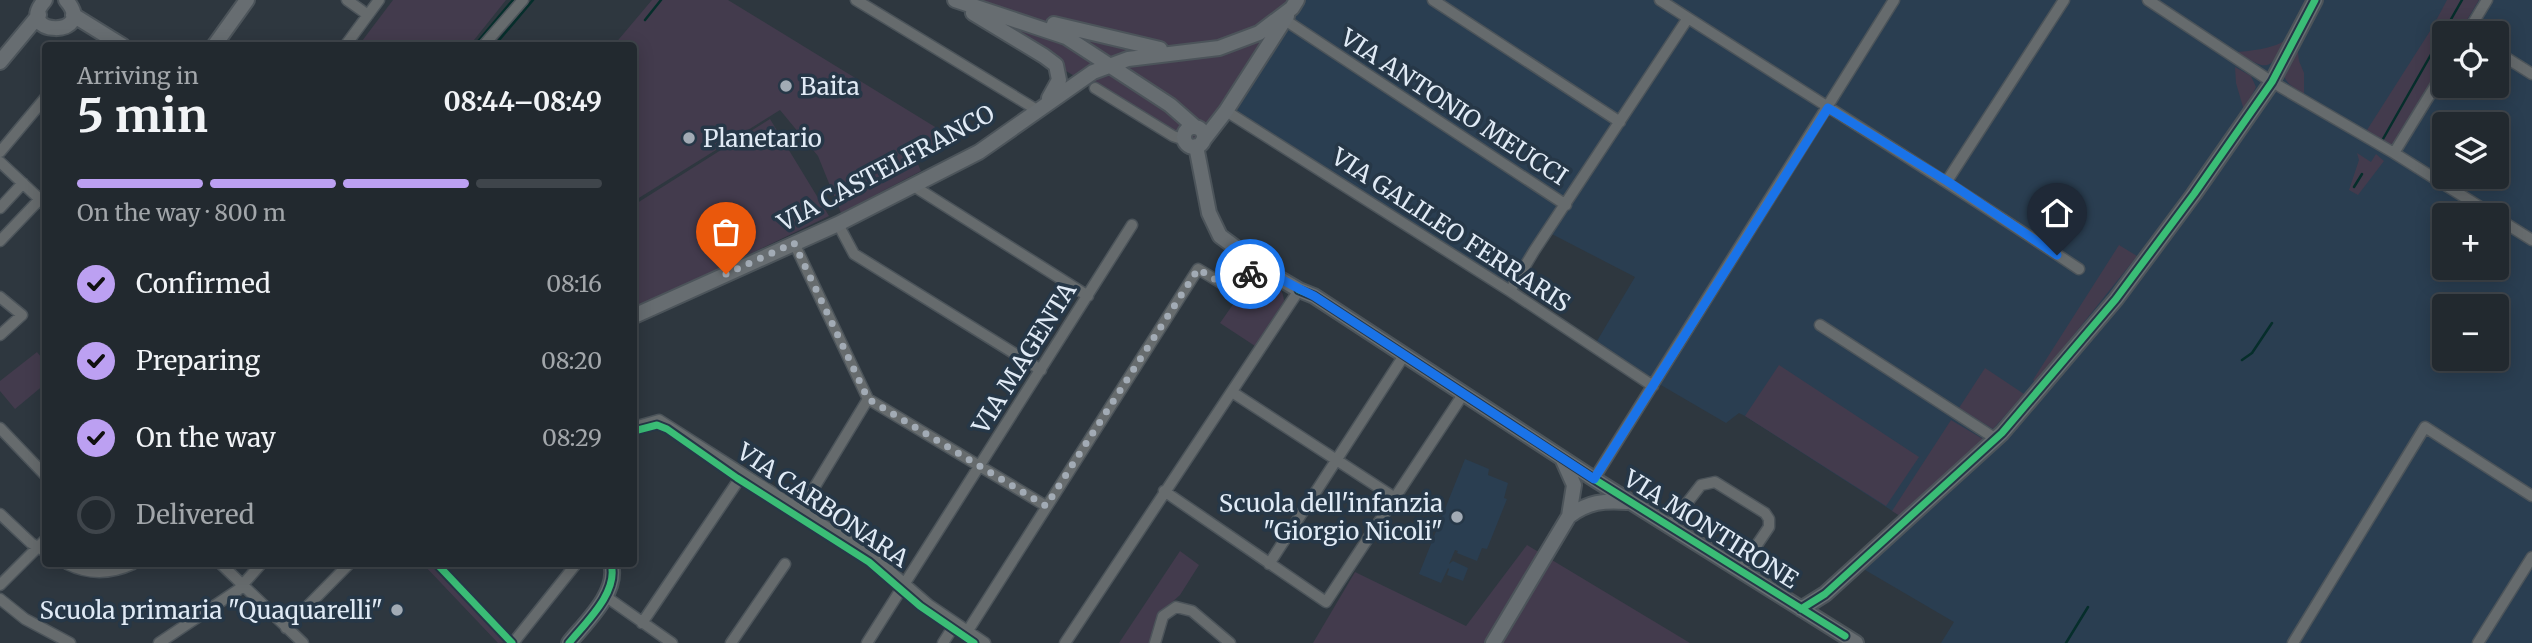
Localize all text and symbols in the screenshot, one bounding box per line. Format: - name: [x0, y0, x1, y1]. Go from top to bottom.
- street label: VIA ANTONIO MEUCCI: [1334, 21, 1573, 192]
- map controls: [2432, 21, 2509, 371]
- button: locate: [2432, 21, 2509, 98]
- text: Arriving in: [77, 61, 199, 90]
- place label: Baita: [800, 71, 860, 102]
- marker: Baita: [778, 78, 794, 94]
- text: 08:44–08:49: [444, 85, 602, 118]
- text: 5 min: [77, 87, 208, 145]
- street label: VIA CASTELFRANCO: [771, 98, 1000, 239]
- button: layers: [2432, 112, 2509, 189]
- place label: Planetario: [703, 123, 822, 154]
- marker: Planetario: [681, 130, 697, 146]
- street label: VIA GALILEO FERRARIS: [1325, 141, 1576, 319]
- pin: [2027, 183, 2087, 255]
- icon: home: [2038, 194, 2076, 232]
- text: On the way · 800 m: [77, 198, 286, 227]
- pin: [696, 202, 756, 274]
- button: +: [2432, 203, 2509, 280]
- icon: bag: [707, 213, 745, 251]
- courier: [1215, 239, 1285, 309]
- icon: bike: [1231, 255, 1269, 293]
- icon: check: [77, 265, 115, 303]
- text: Confirmed: [136, 267, 271, 300]
- text: 08:16: [546, 269, 602, 298]
- street label: VIA MAGENTA: [964, 276, 1084, 440]
- button: −: [2432, 294, 2509, 371]
- icon: check: [77, 342, 115, 380]
- text: Preparing: [136, 344, 260, 377]
- text: 08:20: [541, 346, 602, 375]
- icon: check: [77, 419, 115, 457]
- text: On the way: [136, 421, 276, 454]
- text: 08:29: [542, 423, 602, 452]
- street label: VIA CARBONARA: [730, 436, 916, 575]
- street label: VIA MONTIRONE: [1617, 462, 1805, 596]
- place label: Scuola dell'infanzia "Giorgio Nicoli": [1219, 488, 1443, 547]
- text: Delivered: [136, 498, 255, 531]
- marker: Scuola dell'infanzia "Giorgio Nicoli": [1449, 509, 1465, 525]
- place label: Scuola primaria "Quaquarelli": [40, 595, 383, 626]
- marker: Scuola primaria "Quaquarelli": [389, 602, 405, 618]

